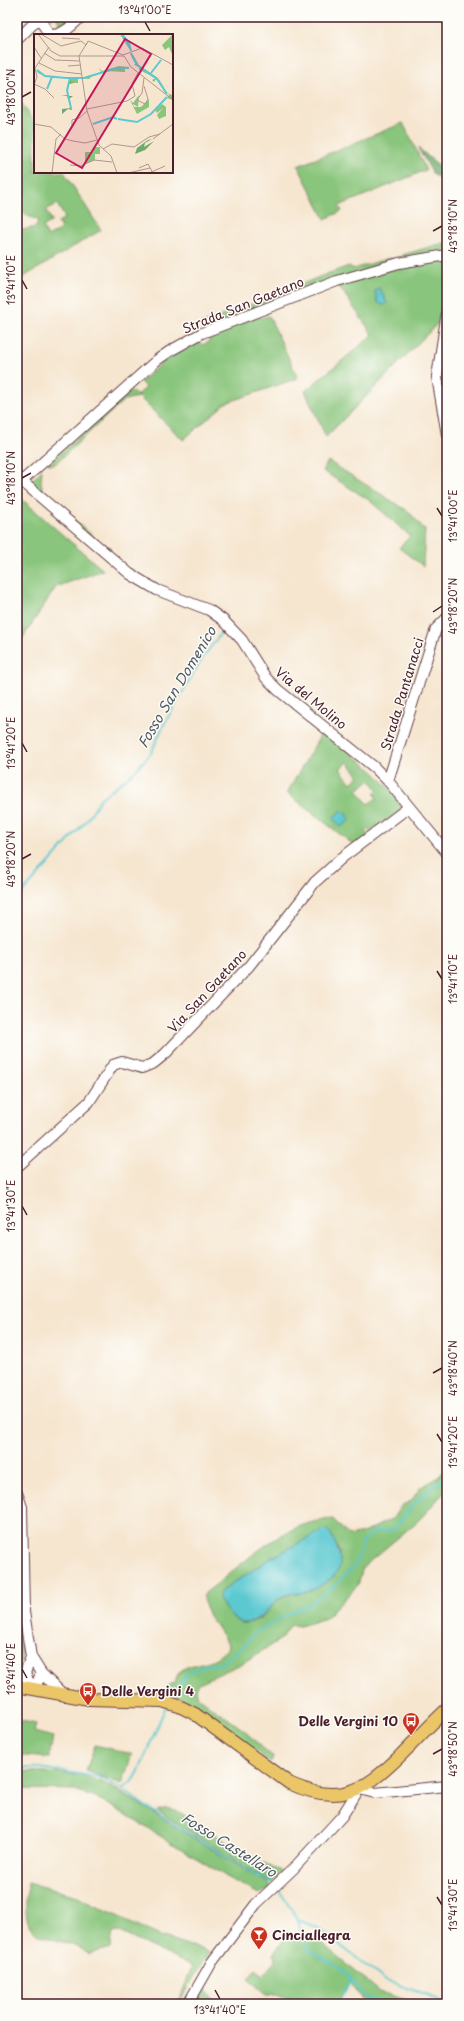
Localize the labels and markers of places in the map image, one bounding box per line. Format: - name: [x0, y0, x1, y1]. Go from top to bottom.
- bus stop icon: Delle Vergini 4: [78, 1681, 98, 1706]
- place label: Delle Vergini 4: [101, 1681, 194, 1700]
- place label: Delle Vergini 10: [298, 1711, 399, 1730]
- bus stop icon: Delle Vergini 10: [401, 1711, 421, 1736]
- bar icon: Cinciallegra: [249, 1925, 269, 1950]
- place label: Cinciallegra: [272, 1925, 351, 1944]

